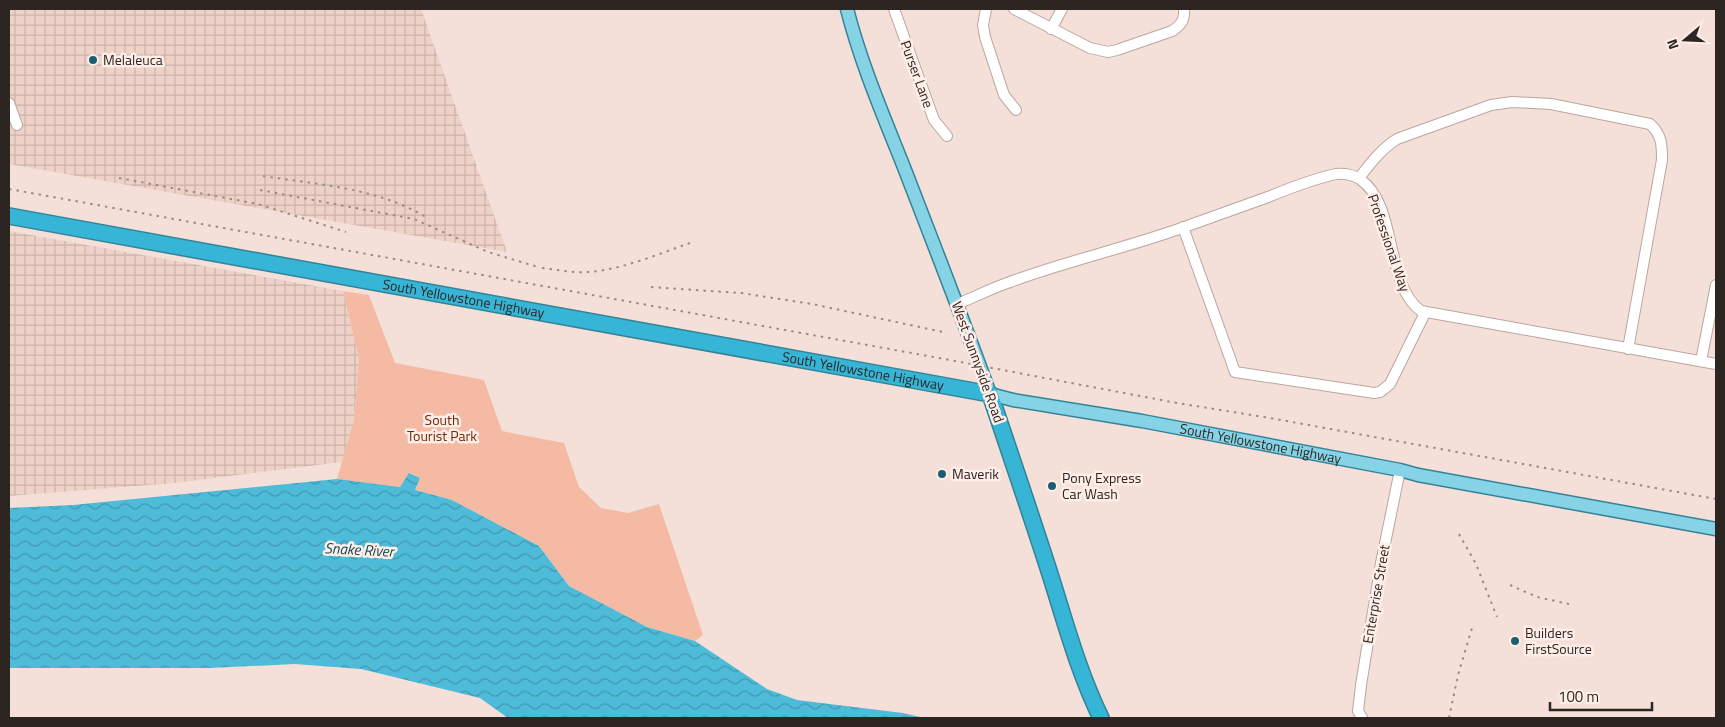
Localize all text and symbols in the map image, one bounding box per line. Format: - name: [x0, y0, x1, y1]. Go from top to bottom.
- north arrow: [1660, 15, 1710, 65]
- text: N: [1661, 36, 1684, 52]
- street label: Purser Lane: [896, 37, 939, 111]
- place label: Melaleuca: [103, 49, 163, 70]
- marker: Melaleuca: [87, 54, 99, 66]
- street label: Professional Way: [1363, 191, 1416, 295]
- street label: South Yellowstone Highway: [381, 273, 547, 323]
- street label: West Sunnyside Road: [947, 298, 1010, 425]
- street label: South Yellowstone Highway: [781, 345, 946, 395]
- park label: South Tourist Park: [407, 409, 477, 446]
- street label: South Yellowstone Highway: [1178, 417, 1343, 469]
- place label: Maverik: [952, 463, 999, 484]
- place label: Pony Express Car Wash: [1062, 467, 1141, 504]
- marker: Maverik: [936, 468, 948, 480]
- marker: Pony Express Car Wash: [1046, 480, 1058, 492]
- water label: Snake River: [324, 536, 396, 563]
- street label: Enterprise Street: [1356, 543, 1395, 645]
- place label: Builders FirstSource: [1525, 622, 1592, 659]
- marker: Builders FirstSource: [1509, 635, 1521, 647]
- scale bar: [1550, 680, 1652, 712]
- text: 100 m: [1558, 685, 1599, 708]

